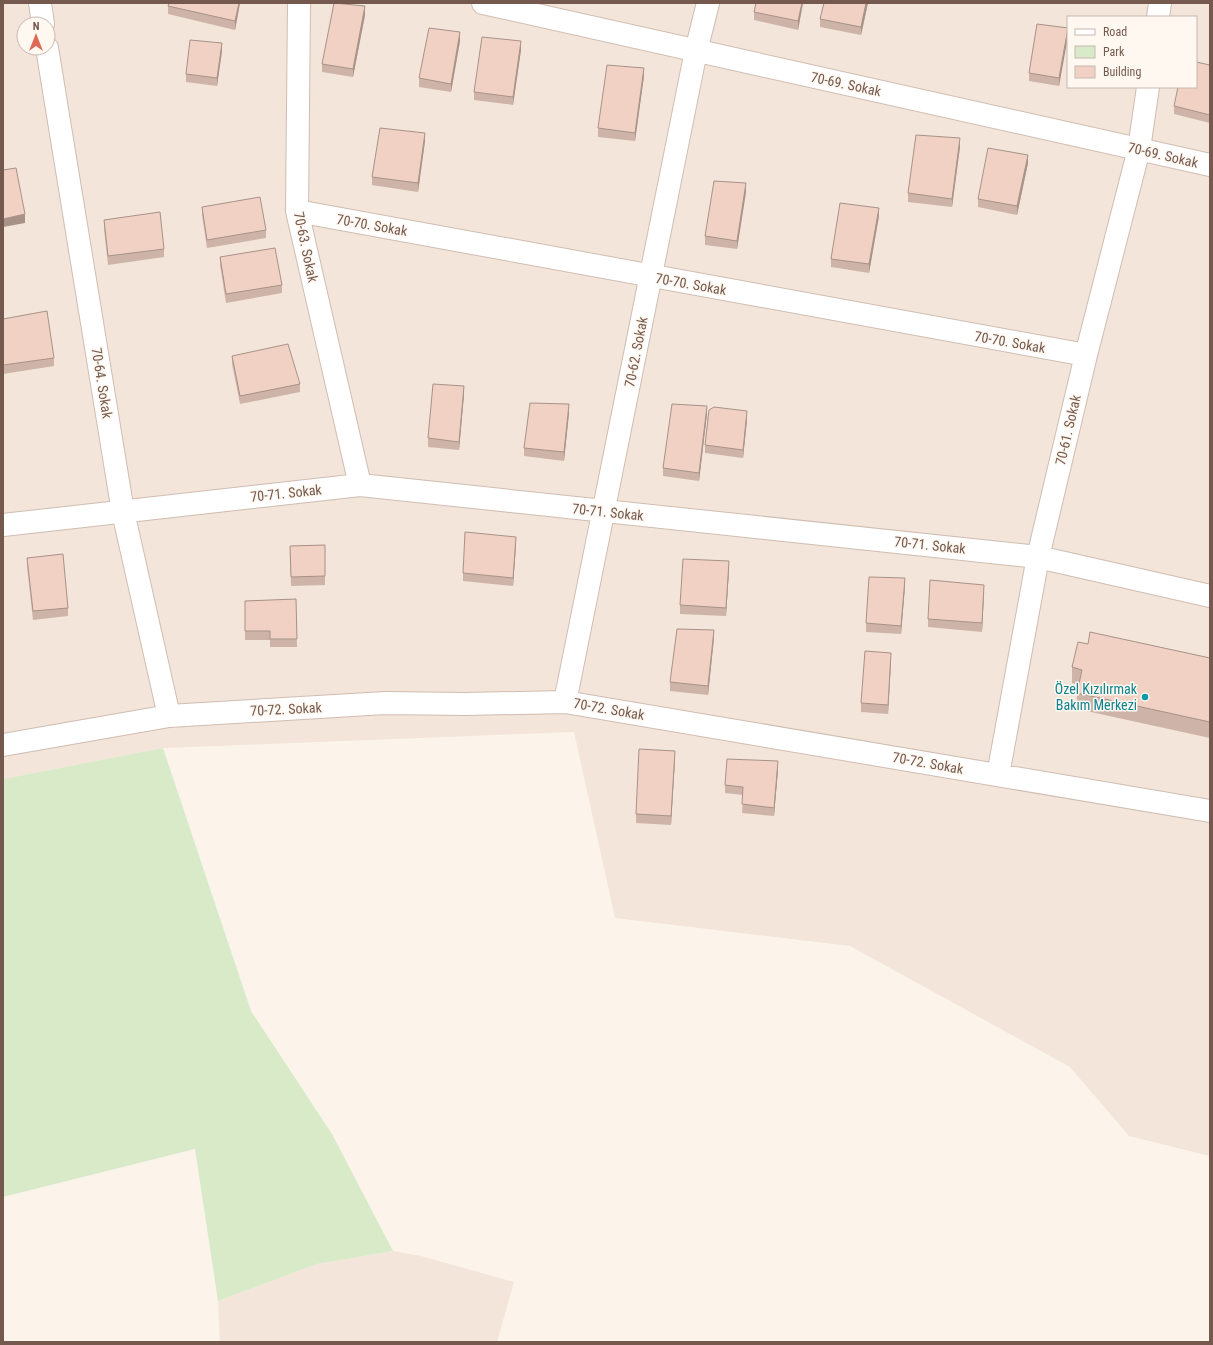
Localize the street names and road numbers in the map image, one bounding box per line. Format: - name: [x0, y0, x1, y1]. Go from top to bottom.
- street label: 70-69. Sokak: [809, 69, 883, 99]
- street label: 70-69. Sokak: [1126, 139, 1200, 171]
- street label: 70-63. Sokak: [291, 210, 321, 284]
- street label: 70-70. Sokak: [335, 211, 409, 239]
- street label: 70-70. Sokak: [654, 270, 728, 298]
- street label: 70-62. Sokak: [621, 315, 651, 389]
- street label: 70-70. Sokak: [973, 328, 1047, 356]
- street label: 70-64. Sokak: [88, 346, 116, 420]
- street label: 70-61. Sokak: [1052, 393, 1084, 467]
- street label: 70-71. Sokak: [250, 481, 323, 505]
- street label: 70-71. Sokak: [572, 500, 645, 524]
- street label: 70-71. Sokak: [894, 533, 967, 557]
- street label: 70-72. Sokak: [572, 695, 646, 723]
- street label: 70-72. Sokak: [250, 699, 323, 719]
- street label: 70-72. Sokak: [891, 749, 965, 777]

